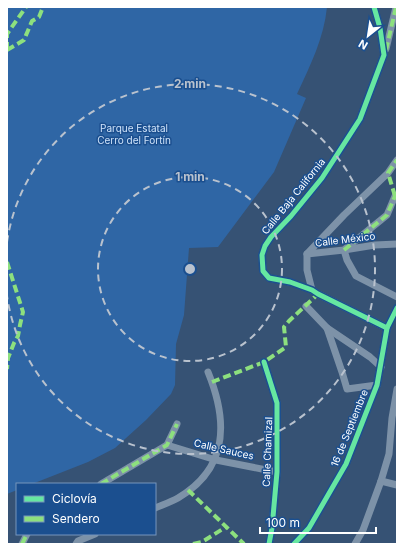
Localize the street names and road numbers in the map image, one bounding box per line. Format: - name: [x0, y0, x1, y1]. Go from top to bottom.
- street label: Calle Baja California: [259, 156, 327, 236]
- street label: Calle México: [314, 229, 376, 249]
- street label: 16 de Septiembre: [328, 388, 370, 468]
- street label: Calle Chamizal: [260, 417, 274, 487]
- street label: Calle Sauces: [193, 436, 255, 462]

